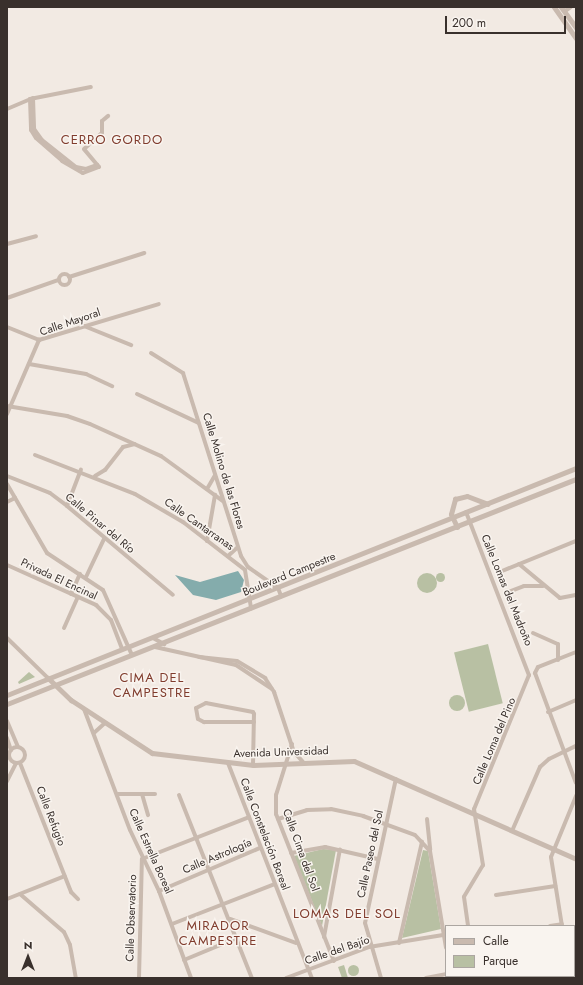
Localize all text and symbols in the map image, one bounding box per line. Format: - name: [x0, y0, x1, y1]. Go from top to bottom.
- scale bar: [447, 8, 568, 34]
- text: 200 m: [452, 14, 486, 32]
- district label: CERRO GORDO: [61, 132, 163, 148]
- street label: Calle Mayoral: [38, 305, 102, 339]
- street label: Calle Molino de las Flores: [200, 411, 248, 531]
- street label: Calle Pinar del Río: [63, 490, 137, 556]
- street label: Calle Cantarranas: [162, 495, 236, 553]
- street label: Calle Lomas del Madroño: [479, 532, 535, 648]
- street label: Boulevard Campestre: [241, 549, 337, 599]
- street label: Privada El Encinal: [19, 556, 99, 602]
- district label: CIMA DEL CAMPESTRE: [113, 671, 191, 702]
- street label: Calle Loma del Pino: [470, 695, 518, 787]
- street label: Avenida Universidad: [233, 744, 329, 760]
- street label: Calle Constelación Boreal: [237, 776, 293, 892]
- street label: Calle Refugio: [34, 784, 68, 848]
- street label: Calle Estrella Boreal: [126, 806, 176, 896]
- street label: Calle Cima del Sol: [280, 807, 322, 893]
- street label: Calle Paseo del Sol: [354, 809, 386, 899]
- street label: Calle Astrología: [180, 836, 254, 876]
- street label: Calle Observatorio: [123, 874, 139, 962]
- district label: LOMAS DEL SOL: [293, 906, 401, 922]
- district label: MIRADOR CAMPESTRE: [179, 919, 257, 950]
- legend: [445, 925, 575, 977]
- text: Calle: [483, 932, 509, 950]
- street label: Calle del Bajío: [303, 933, 371, 967]
- north arrow: [8, 937, 48, 977]
- text: N: [24, 937, 32, 953]
- text: Parque: [483, 952, 518, 970]

